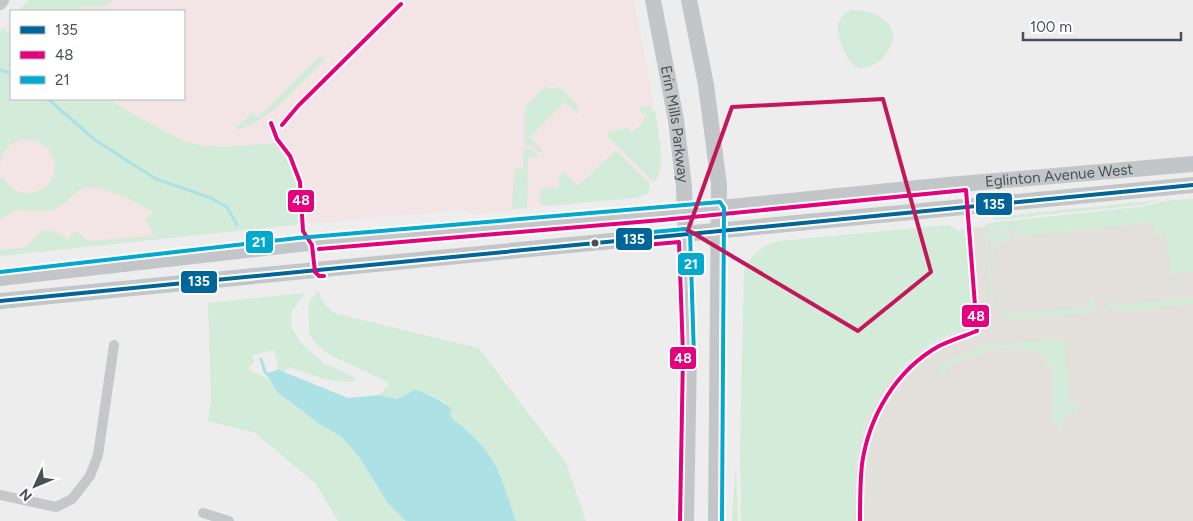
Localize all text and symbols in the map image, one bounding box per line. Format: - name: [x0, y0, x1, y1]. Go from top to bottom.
- legend: [10, 10, 185, 100]
- scale bar: [1023, 10, 1180, 42]
- text: 100 m: [1030, 18, 1072, 36]
- text: 135: [55, 21, 78, 39]
- text: 48: [55, 46, 74, 64]
- street label: Erin Mills Parkway: [657, 64, 692, 184]
- text: 21: [55, 71, 70, 89]
- street label: Eglinton Avenue West: [984, 160, 1134, 191]
- line badge: 48: [287, 189, 315, 213]
- text: 48: [292, 192, 310, 209]
- line badge: 135: [975, 192, 1013, 216]
- text: 135: [983, 196, 1005, 213]
- line badge: 135: [615, 227, 653, 251]
- line badge: 21: [245, 230, 274, 254]
- text: 135: [623, 231, 645, 248]
- text: 21: [252, 234, 266, 251]
- unlabelled marker: [590, 238, 600, 248]
- line badge: 21: [677, 252, 705, 276]
- text: 21: [684, 256, 698, 273]
- line badge: 135: [180, 270, 218, 294]
- text: 135: [188, 273, 210, 290]
- line badge: 48: [961, 304, 990, 328]
- text: 48: [967, 308, 985, 325]
- line badge: 48: [669, 346, 697, 370]
- text: 48: [674, 350, 692, 367]
- north arrow: [10, 461, 60, 511]
- text: N: [16, 485, 36, 504]

